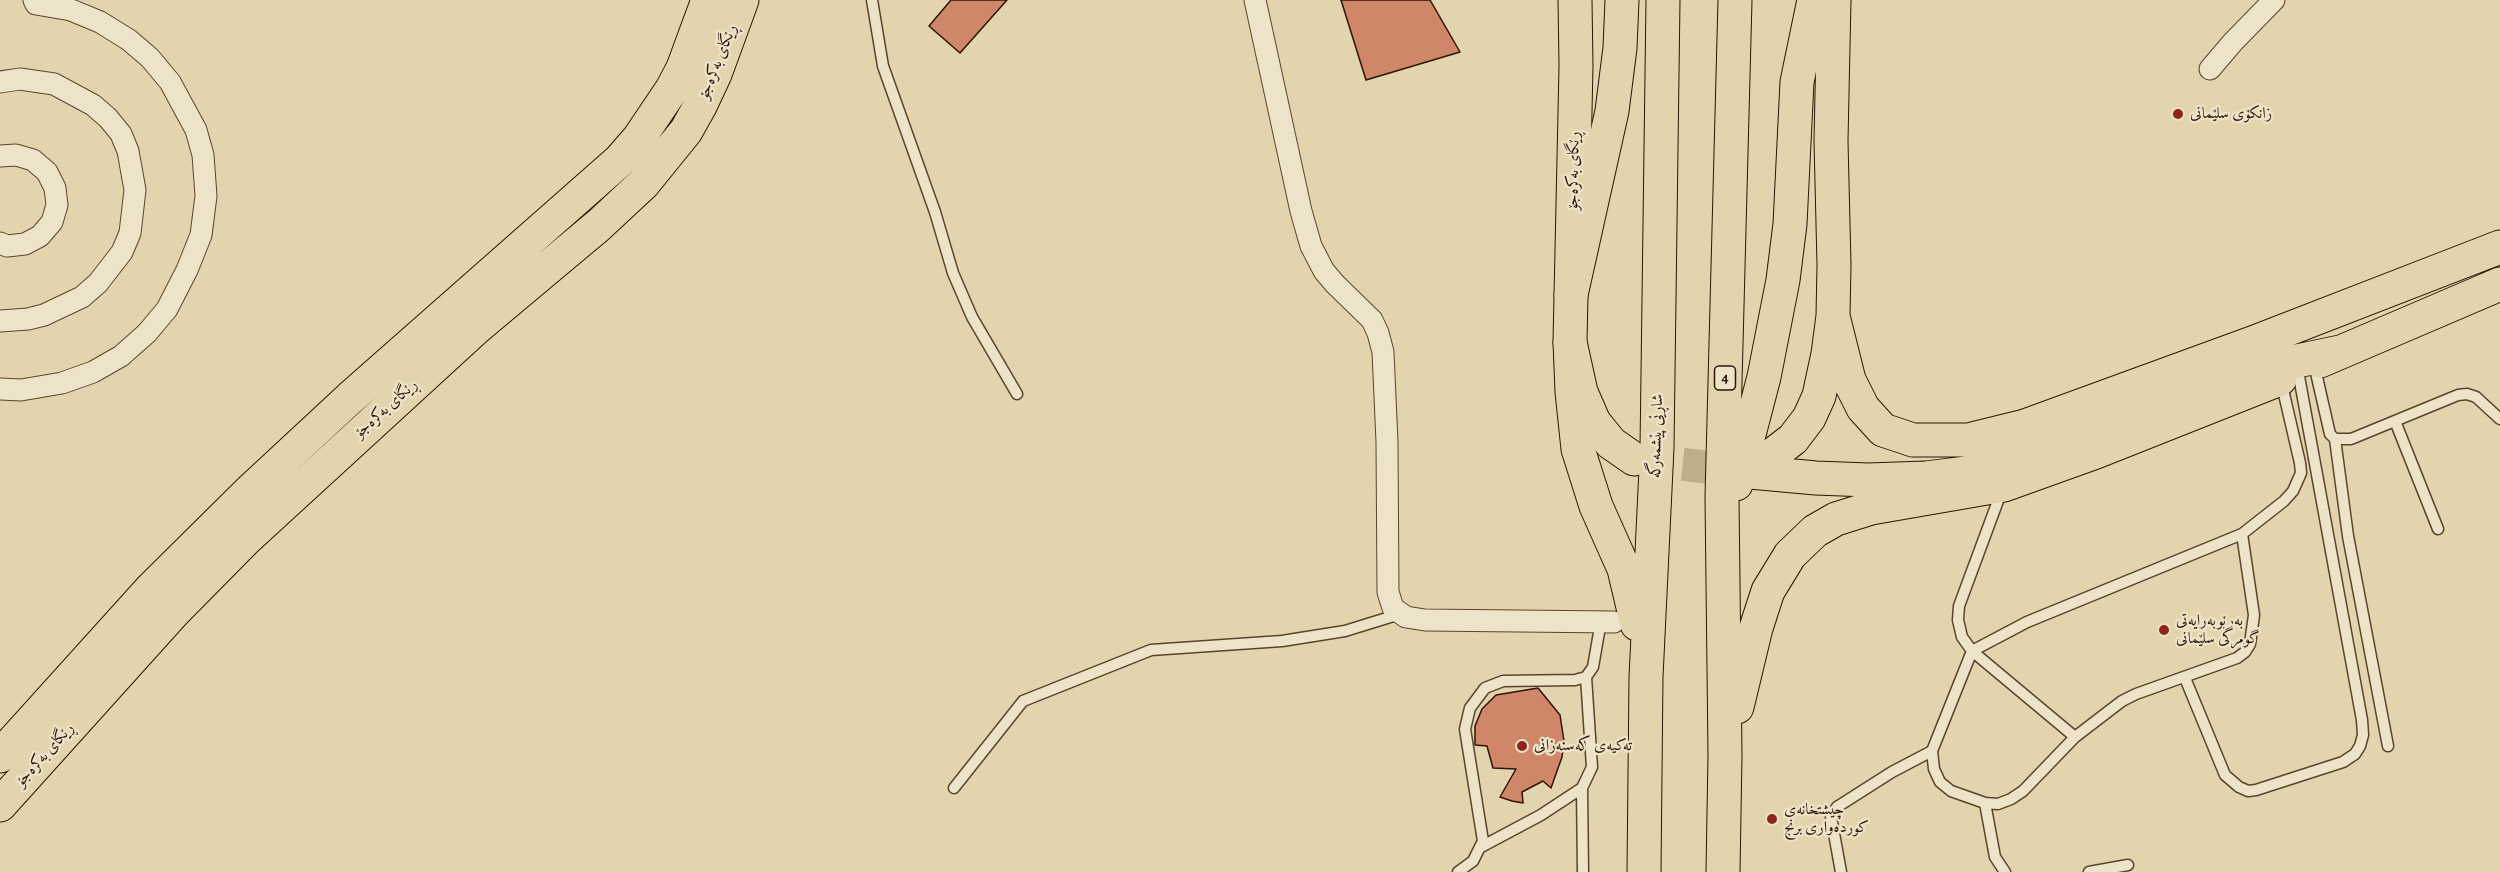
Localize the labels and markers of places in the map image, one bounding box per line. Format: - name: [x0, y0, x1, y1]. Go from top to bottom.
- place label: زانکۆی سلێمانی: [2190, 104, 2272, 124]
- marker: زانکۆی سلێمانی: [2171, 107, 2185, 121]
- place label: بەڕێوبەرایەتی گومرگی سلێمانی: [2176, 611, 2260, 649]
- marker: بەڕێوبەرایەتی گومرگی سلێمانی: [2157, 623, 2171, 637]
- place label: تەکیەی کەسنەزانی: [1534, 736, 1632, 756]
- marker: تەکیەی کەسنەزانی: [1515, 739, 1529, 753]
- place label: چيشتخانەی کوردەواری برنج: [1784, 800, 1869, 838]
- marker: چيشتخانەی کوردەواری برنج: [1765, 812, 1779, 826]

